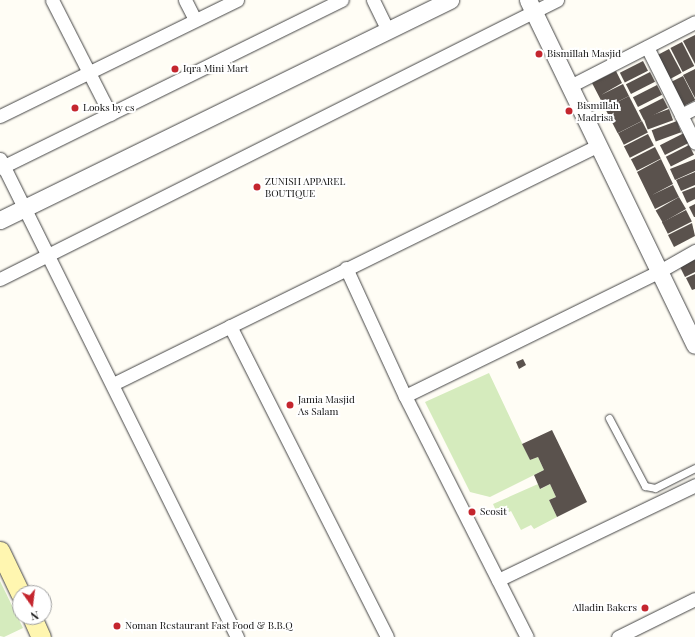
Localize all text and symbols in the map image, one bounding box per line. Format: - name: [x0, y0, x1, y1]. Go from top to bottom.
- place label: Bismillah Masjid: [547, 48, 621, 60]
- marker: Bismillah Masjid: [534, 49, 544, 59]
- place label: Iqra Mini Mart: [183, 63, 248, 75]
- marker: Iqra Mini Mart: [170, 64, 180, 74]
- place label: Bismillah Madrisa: [577, 99, 619, 122]
- place label: Looks by es: [83, 102, 135, 114]
- marker: Looks by es: [70, 103, 80, 113]
- marker: Bismillah Madrisa: [564, 106, 574, 116]
- place label: ZUNISH APPAREL BOUTIQUE: [265, 175, 346, 198]
- marker: ZUNISH APPAREL BOUTIQUE: [252, 182, 262, 192]
- place label: Jamia Masjid As Salam: [298, 393, 355, 416]
- marker: Jamia Masjid As Salam: [285, 400, 295, 410]
- place label: Scosit: [480, 506, 507, 518]
- marker: Scosit: [467, 507, 477, 517]
- north arrow: [12, 585, 52, 625]
- place label: Alladin Bakers: [572, 602, 637, 614]
- marker: Alladin Bakers: [640, 603, 650, 613]
- text: N: [29, 608, 40, 624]
- place label: Noman Restaurant Fast Food & B.B.Q: [125, 620, 293, 632]
- marker: Noman Restaurant Fast Food & B.B.Q: [112, 621, 122, 631]

